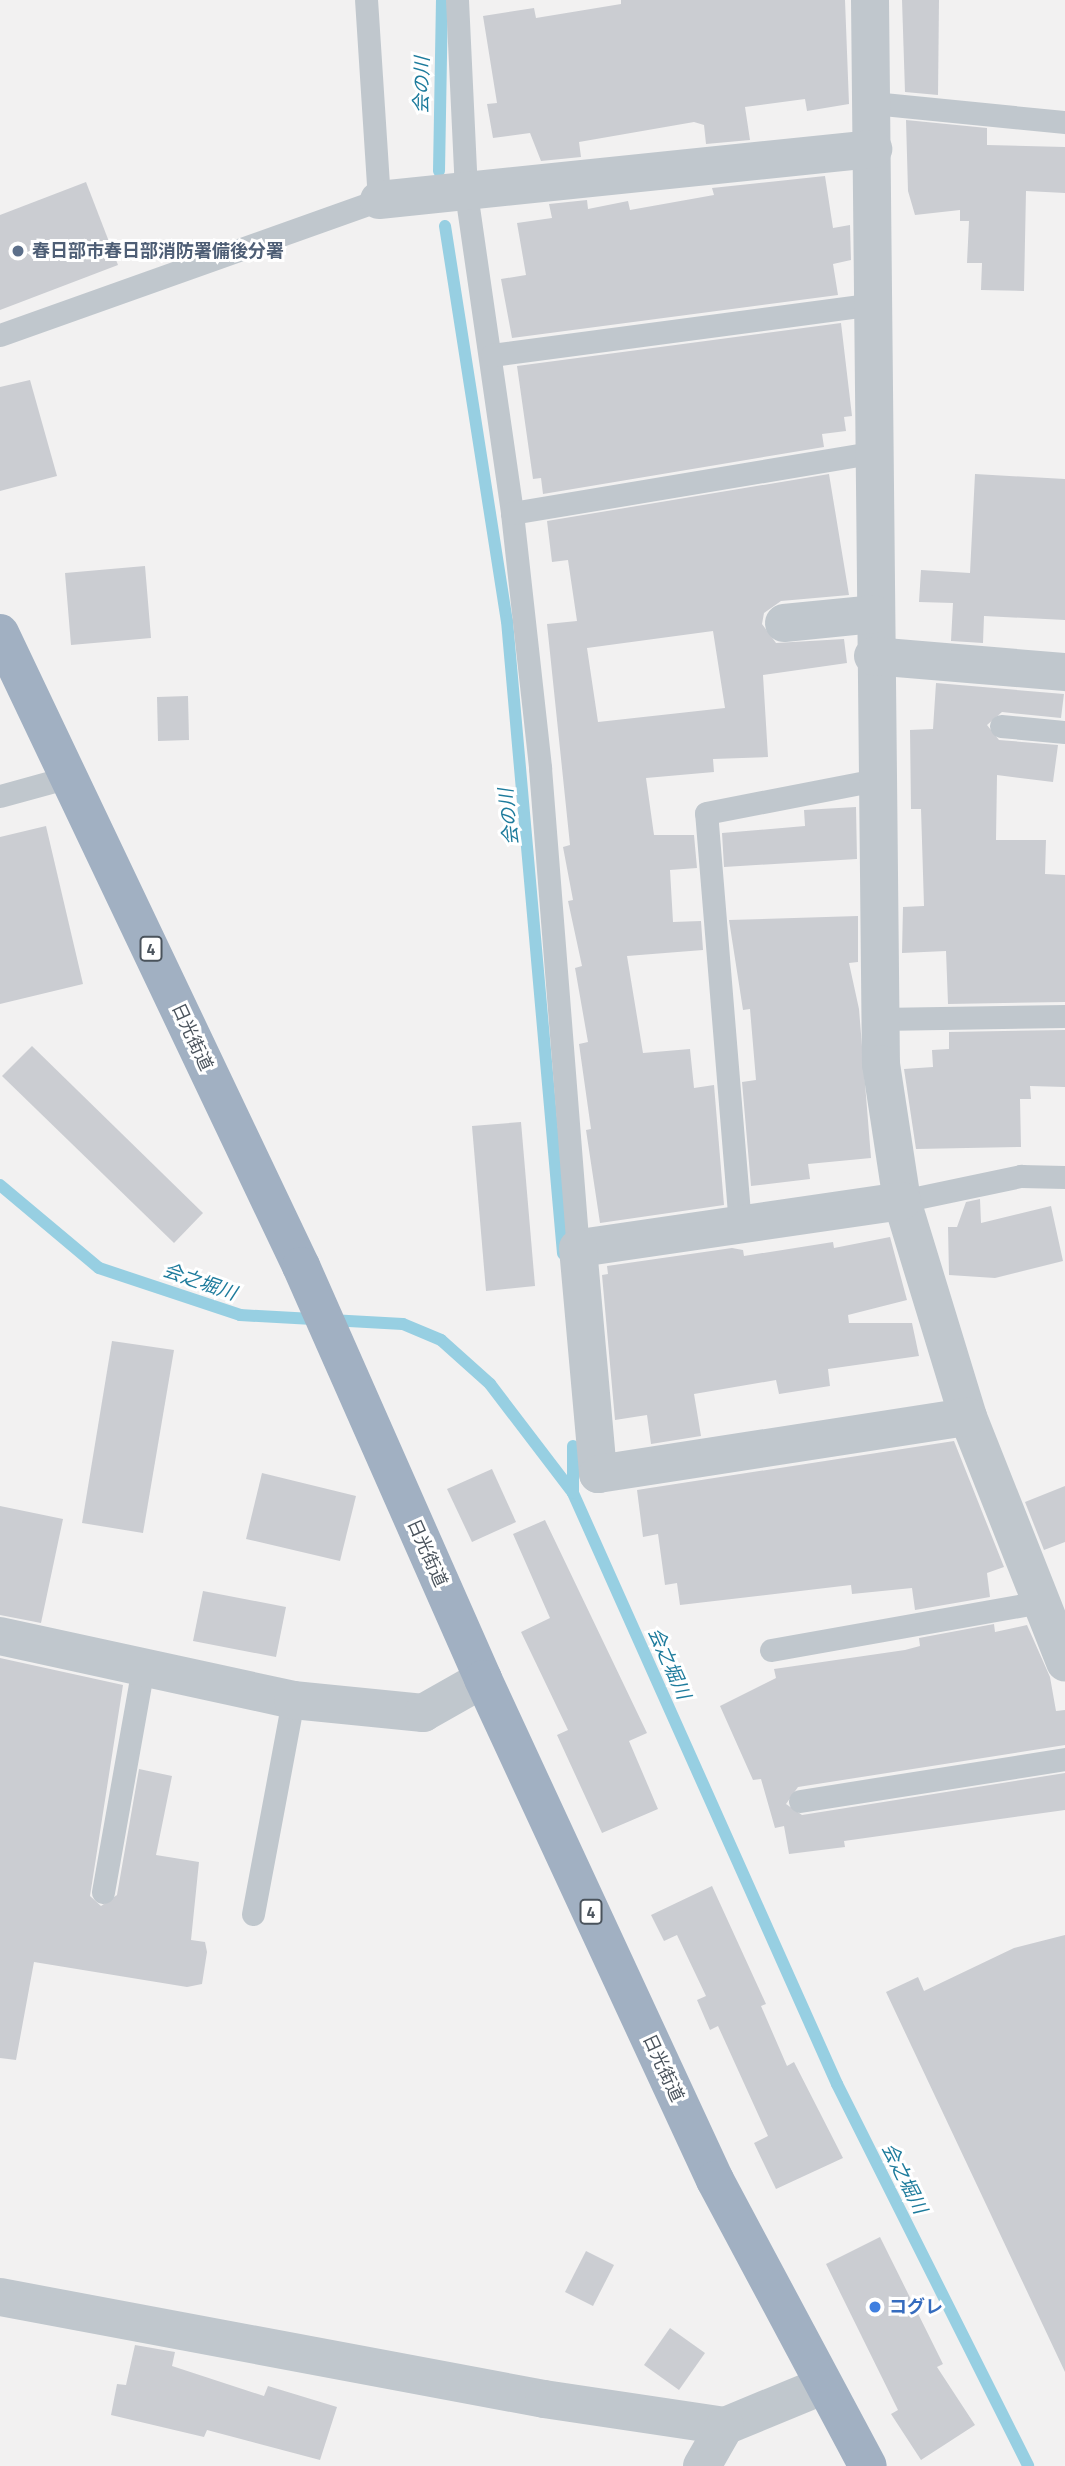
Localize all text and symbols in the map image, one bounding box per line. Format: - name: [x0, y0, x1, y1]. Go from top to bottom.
- water label: 会の川: [409, 56, 433, 114]
- place label: 春日部市春日部消防署備後分署: [32, 240, 284, 262]
- marker: 春日部市春日部消防署備後分署: [10, 243, 26, 259]
- water label: 会の川: [494, 787, 522, 847]
- road number: 4: [139, 937, 163, 962]
- street label: 日光街道: [167, 1000, 217, 1074]
- water label: 会之堀川: [160, 1258, 240, 1304]
- street label: 日光街道: [402, 1516, 452, 1590]
- water label: 会之堀川: [644, 1624, 696, 1702]
- road number: 4: [579, 1900, 603, 1924]
- street label: 日光街道: [638, 2031, 688, 2105]
- water label: 会之堀川: [878, 2139, 932, 2217]
- place label: コグレ: [889, 2296, 943, 2318]
- marker: コグレ: [867, 2299, 883, 2315]

